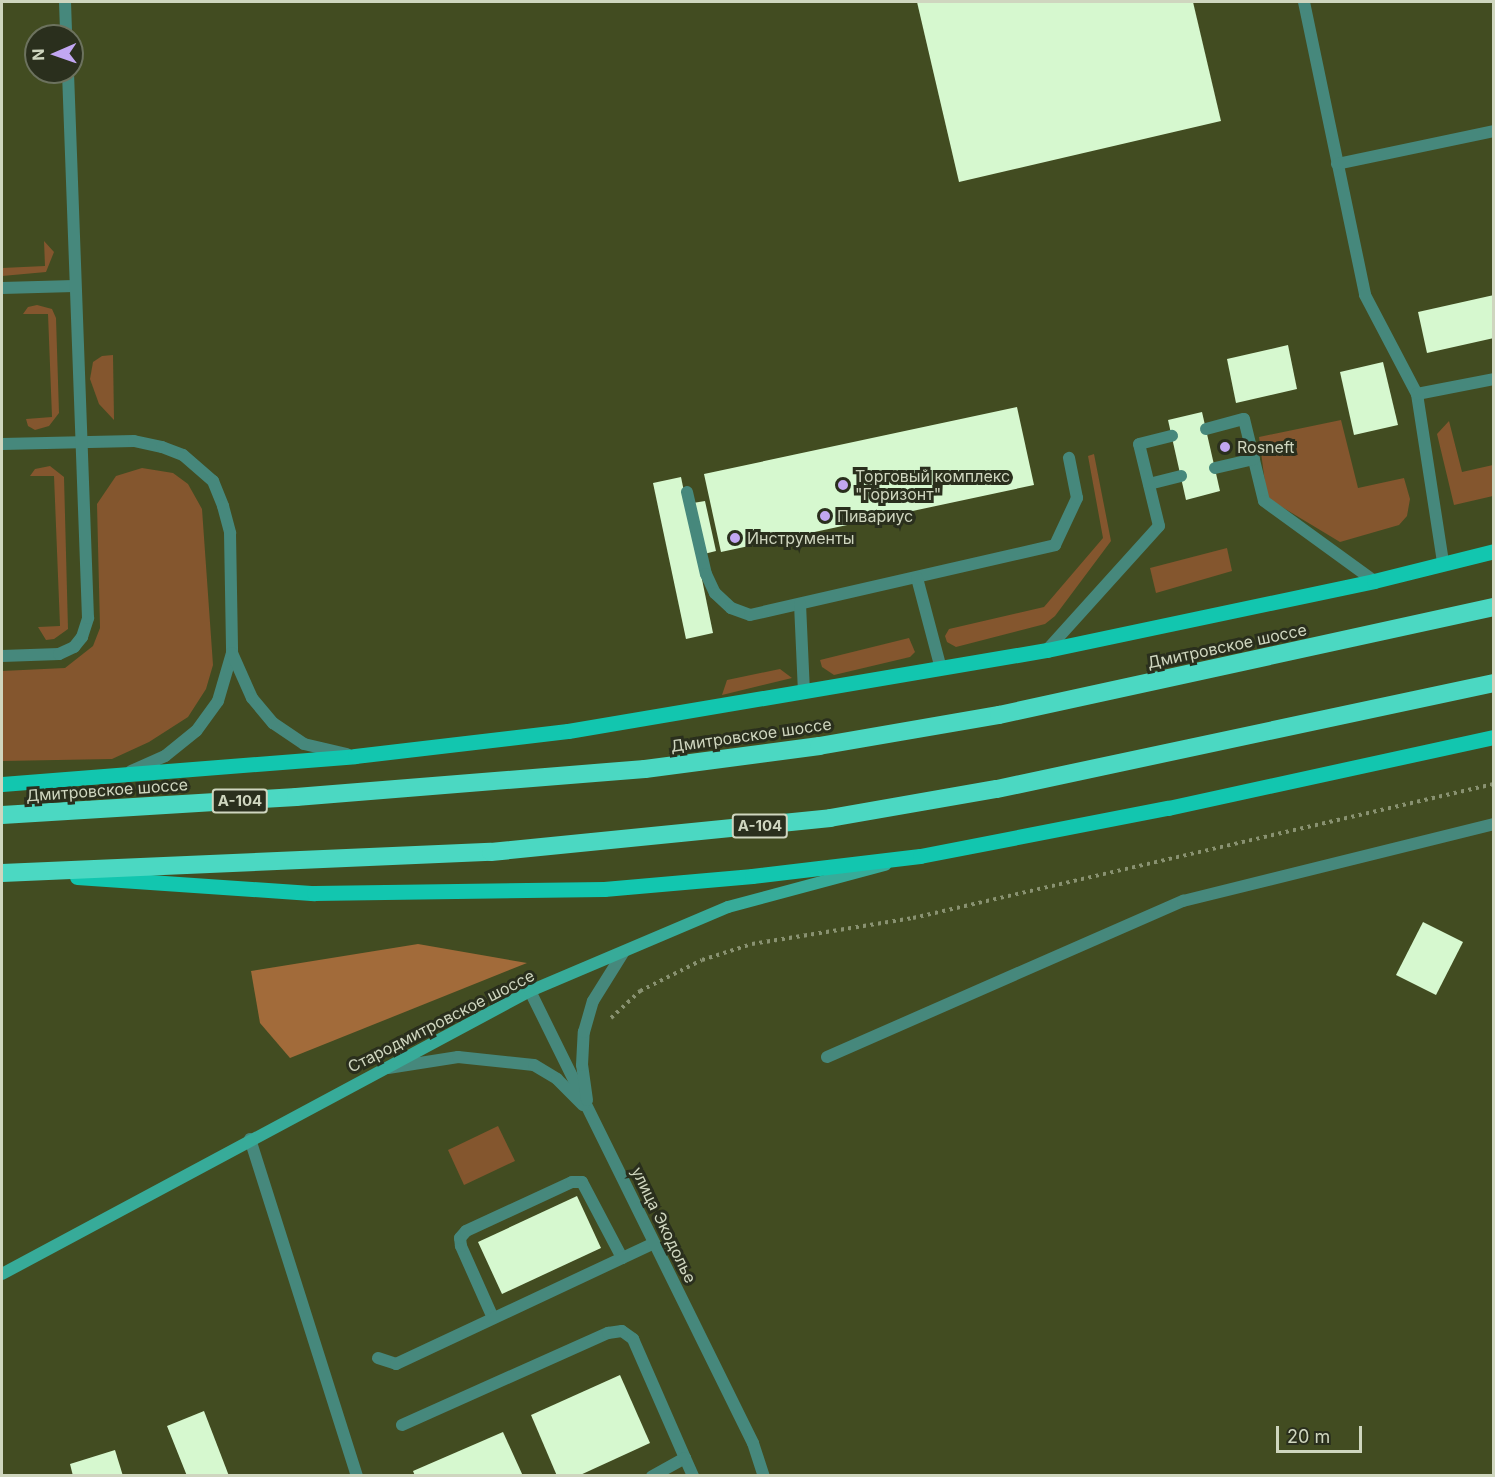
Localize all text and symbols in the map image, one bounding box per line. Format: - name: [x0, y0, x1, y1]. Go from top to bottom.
- north arrow: [24, 24, 84, 84]
- text: N: [28, 48, 48, 61]
- place label: Rosneft: [1237, 437, 1294, 457]
- marker: Rosneft: [1218, 440, 1232, 454]
- place label: Торговый комплекс "Горизонт": [855, 466, 1010, 504]
- marker: Торговый комплекс "Горизонт": [836, 478, 850, 492]
- place label: Пивариус: [837, 506, 913, 526]
- marker: Пивариус: [818, 509, 832, 523]
- place label: Инструменты: [747, 528, 854, 548]
- marker: Инструменты: [728, 531, 742, 545]
- street label: Дмитровское шоссе: [1146, 620, 1308, 672]
- street label: Дмитровское шоссе: [669, 714, 833, 756]
- street label: Дмитровское шоссе: [25, 775, 189, 805]
- road number: А-104: [212, 789, 268, 813]
- road number: А-104: [732, 814, 789, 838]
- street label: Стародмитровское шоссе: [345, 966, 537, 1076]
- street label: улица Экодолье: [628, 1164, 700, 1286]
- scale bar: [1279, 1414, 1364, 1452]
- text: 20 m: [1287, 1426, 1330, 1447]

